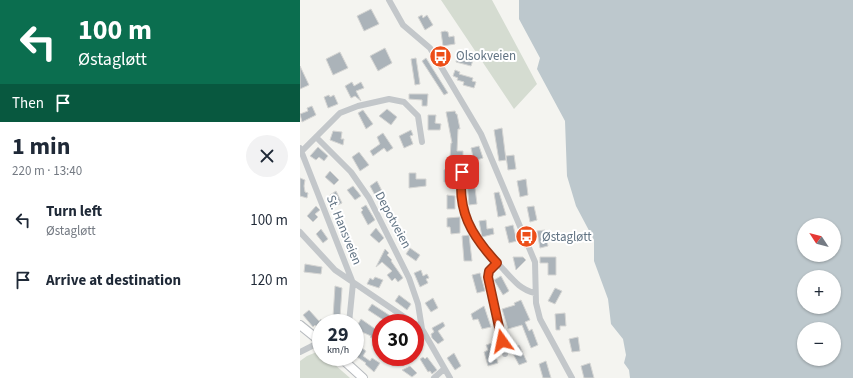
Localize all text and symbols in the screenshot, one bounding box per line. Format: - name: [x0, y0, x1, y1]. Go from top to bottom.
- text: 100 m: [78, 10, 152, 50]
- icon: left: [12, 16, 64, 68]
- bus stop icon: Olsokveien: [427, 43, 453, 69]
- text: Østagløtt: [78, 47, 147, 72]
- place label: Olsokveien: [456, 47, 516, 65]
- icon: arrive: [52, 92, 74, 114]
- text: Then: [12, 93, 44, 114]
- text: 1 min: [12, 129, 70, 164]
- button: close: [246, 135, 288, 177]
- pin: [445, 155, 479, 189]
- icon: arrive: [451, 161, 473, 183]
- text: 220 m · 13:40: [12, 162, 82, 180]
- street label: Depotveien: [370, 188, 416, 252]
- street label: St. Hansveien: [322, 192, 366, 268]
- text: Turn left: [46, 201, 102, 222]
- icon: left: [12, 209, 34, 231]
- text: 100 m: [250, 210, 288, 231]
- north arrow: [797, 218, 841, 262]
- map controls: [797, 218, 841, 366]
- text: Østagløtt: [46, 222, 96, 240]
- bus stop icon: Østagløtt: [513, 224, 539, 250]
- place label: Østagløtt: [542, 228, 592, 246]
- icon: arrive: [12, 269, 34, 291]
- text: Arrive at destination: [46, 270, 181, 291]
- text: 120 m: [250, 270, 288, 291]
- button: +: [797, 270, 841, 314]
- speed limit sign: 30: [372, 314, 424, 366]
- position arrow: [481, 320, 523, 362]
- text: 29: [327, 321, 349, 349]
- button: −: [797, 322, 841, 366]
- text: km/h: [327, 343, 349, 357]

